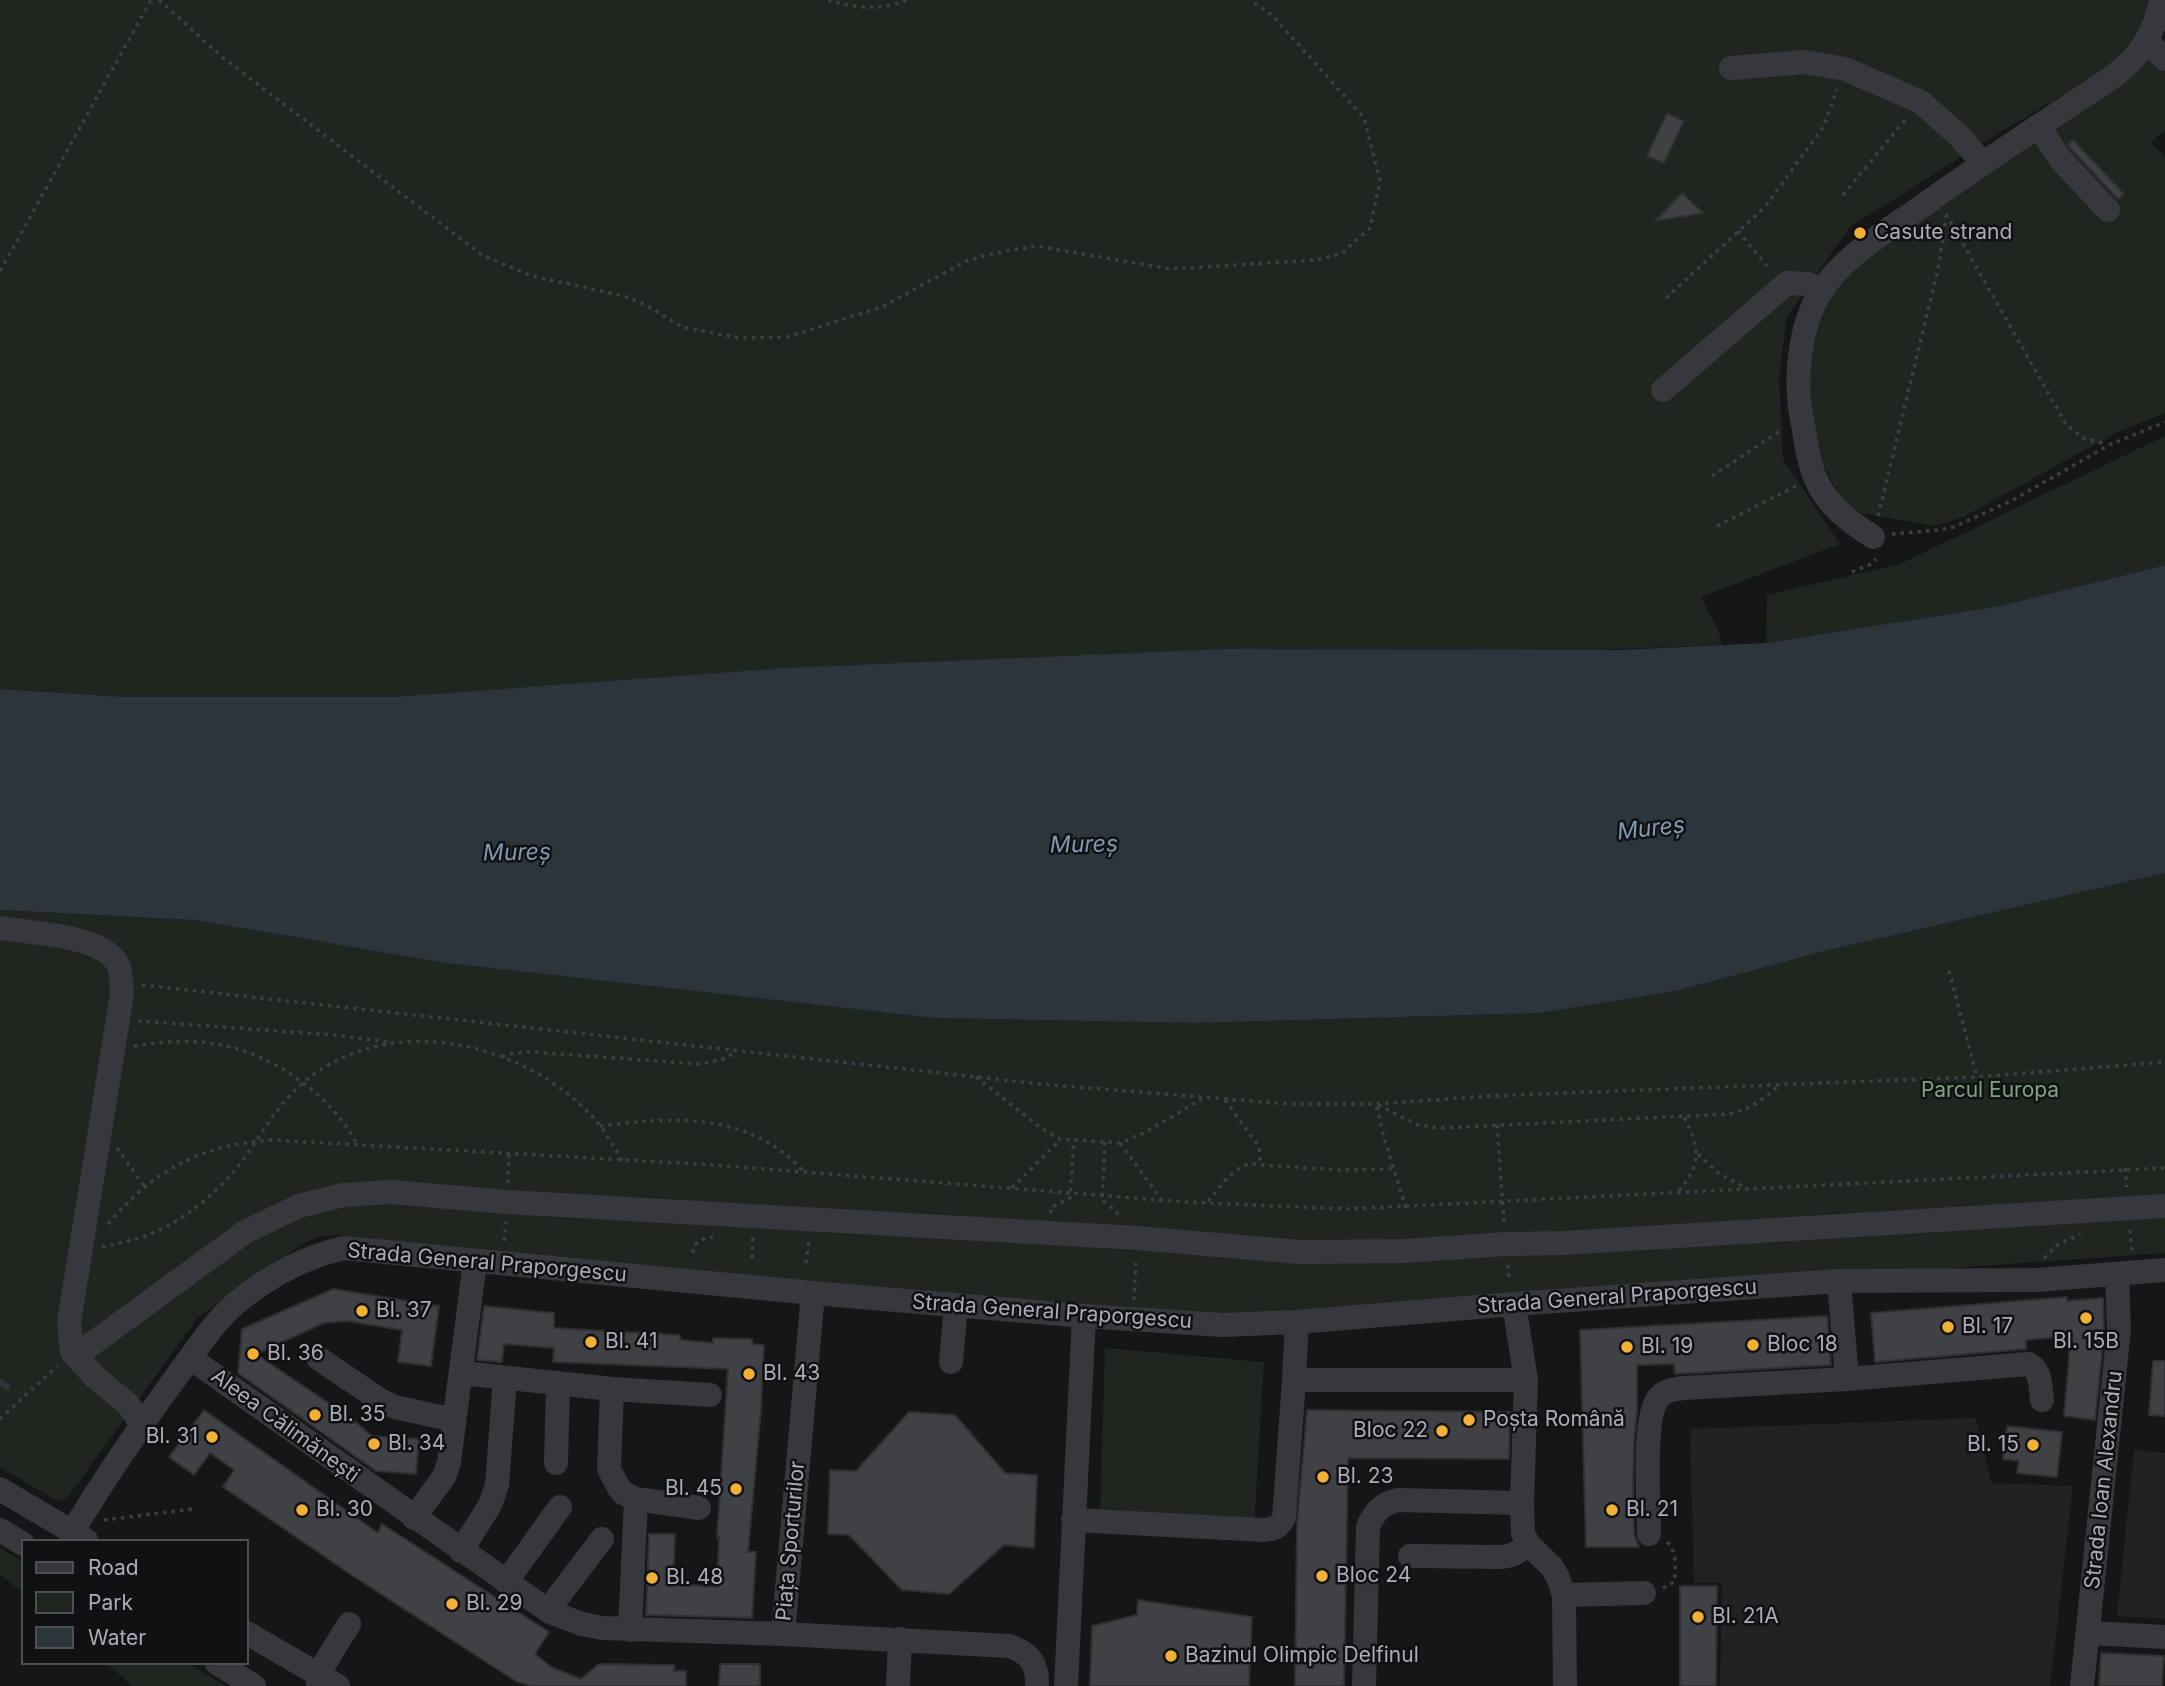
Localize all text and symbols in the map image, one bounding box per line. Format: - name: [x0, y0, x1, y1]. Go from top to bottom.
- place label: Casute strand: [1874, 220, 2012, 246]
- marker: Casute strand: [1852, 225, 1868, 241]
- water label: Mureș: [1616, 812, 1686, 846]
- water label: Mureș: [1050, 831, 1118, 859]
- water label: Mureș: [483, 839, 551, 867]
- park label: Parcul Europa: [1921, 1078, 2059, 1104]
- street label: Strada General Praporgescu: [346, 1238, 628, 1288]
- street label: Strada General Praporgescu: [1476, 1275, 1758, 1319]
- street label: Strada General Praporgescu: [911, 1290, 1193, 1334]
- place label: Bl. 37: [376, 1298, 432, 1324]
- marker: Bl. 37: [354, 1303, 370, 1319]
- marker: Bl. 15B: [2078, 1310, 2094, 1326]
- place label: Bl. 17: [1962, 1314, 2013, 1340]
- marker: Bl. 17: [1940, 1319, 1956, 1335]
- place label: Bl. 41: [605, 1329, 657, 1355]
- place label: Bl. 15B: [2053, 1329, 2119, 1355]
- place label: Bloc 18: [1767, 1332, 1838, 1358]
- marker: Bl. 41: [583, 1334, 599, 1350]
- place label: Bl. 19: [1641, 1334, 1693, 1360]
- marker: Bloc 18: [1745, 1337, 1761, 1353]
- marker: Bl. 19: [1619, 1339, 1635, 1355]
- place label: Bl. 36: [267, 1341, 324, 1367]
- marker: Bl. 36: [245, 1346, 261, 1362]
- place label: Bl. 43: [763, 1361, 820, 1387]
- street label: Aleea Călimănești: [206, 1364, 364, 1488]
- marker: Bl. 43: [741, 1366, 757, 1382]
- street label: Strada Ioan Alexandru: [2080, 1370, 2128, 1590]
- place label: Bl. 35: [329, 1402, 386, 1428]
- marker: Bl. 35: [307, 1407, 323, 1423]
- place label: Poșta Română: [1483, 1407, 1625, 1433]
- marker: Poșta Română: [1461, 1412, 1477, 1428]
- place label: Bloc 22: [1353, 1418, 1428, 1444]
- marker: Bloc 22: [1434, 1423, 1450, 1439]
- place label: Bl. 31: [146, 1424, 198, 1450]
- marker: Bl. 31: [204, 1429, 220, 1445]
- place label: Bl. 34: [388, 1431, 445, 1457]
- place label: Bl. 15: [1967, 1432, 2019, 1458]
- marker: Bl. 34: [366, 1436, 382, 1452]
- marker: Bl. 15: [2025, 1437, 2041, 1453]
- street label: Piața Sporturilor: [771, 1460, 811, 1622]
- place label: Bl. 23: [1337, 1464, 1394, 1490]
- marker: Bl. 23: [1315, 1469, 1331, 1485]
- place label: Bl. 45: [665, 1476, 722, 1502]
- marker: Bl. 45: [728, 1481, 744, 1497]
- place label: Bl. 30: [316, 1497, 373, 1523]
- place label: Bl. 21: [1626, 1497, 1678, 1523]
- marker: Bl. 30: [294, 1502, 310, 1518]
- marker: Bl. 21: [1604, 1502, 1620, 1518]
- legend: [21, 1539, 248, 1665]
- text: Road: [88, 1555, 139, 1580]
- place label: Bloc 24: [1336, 1563, 1411, 1589]
- place label: Bl. 48: [666, 1565, 723, 1591]
- marker: Bloc 24: [1314, 1568, 1330, 1584]
- marker: Bl. 48: [644, 1570, 660, 1586]
- text: Park: [88, 1590, 133, 1615]
- place label: Bl. 29: [466, 1591, 523, 1617]
- marker: Bl. 29: [444, 1596, 460, 1612]
- place label: Bl. 21A: [1712, 1604, 1779, 1630]
- marker: Bl. 21A: [1690, 1609, 1706, 1625]
- text: Water: [88, 1625, 146, 1650]
- place label: Bazinul Olimpic Delfinul: [1185, 1643, 1419, 1669]
- marker: Bazinul Olimpic Delfinul: [1163, 1648, 1179, 1664]

